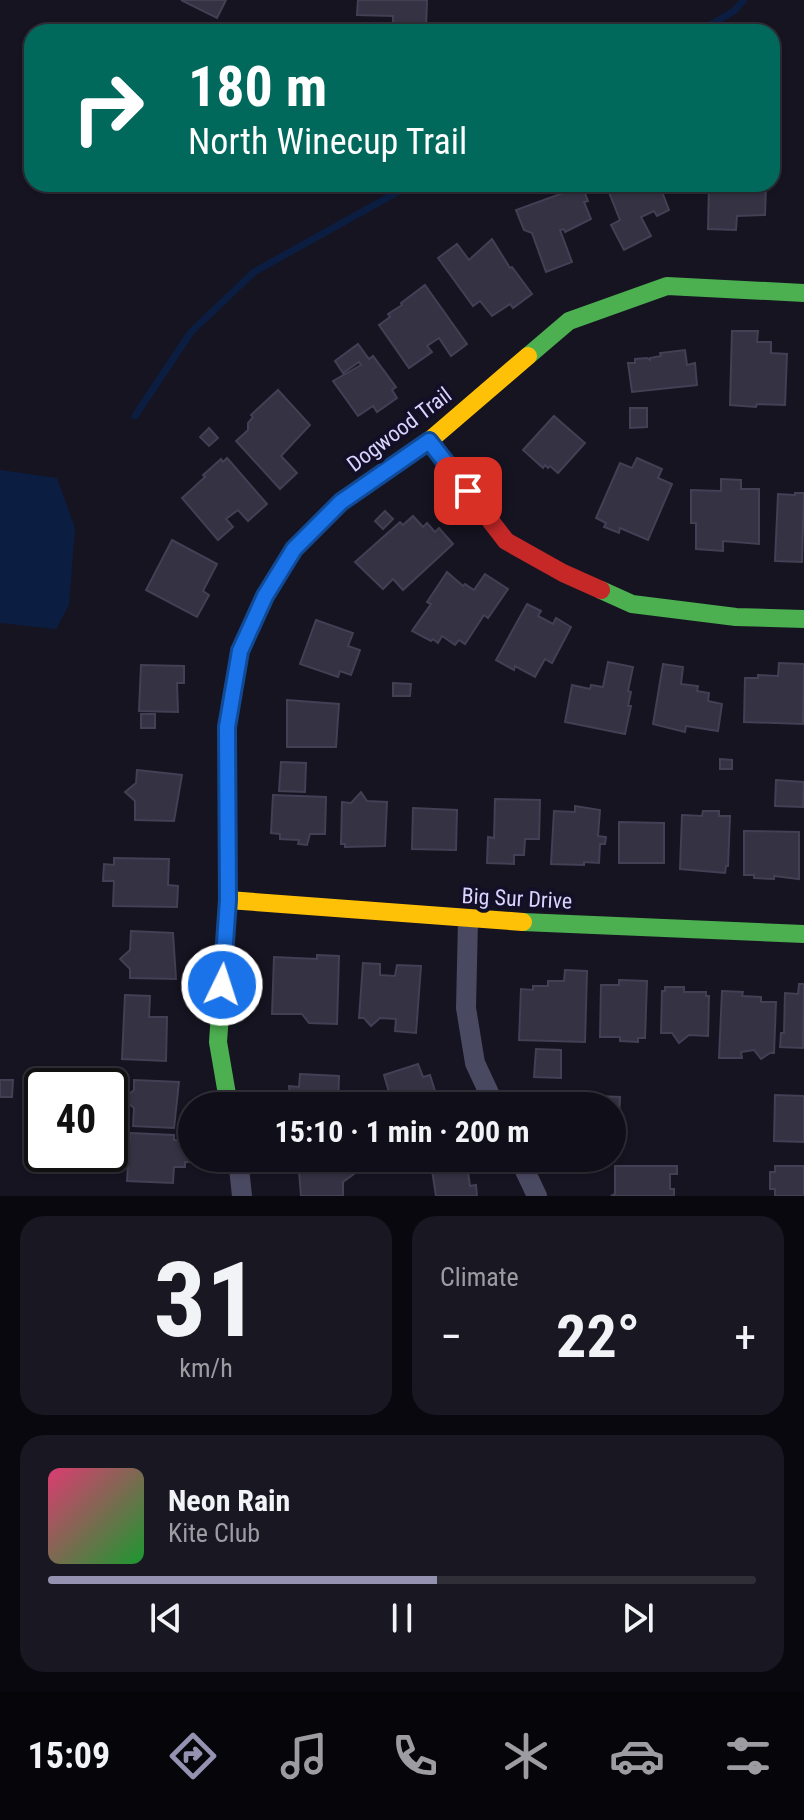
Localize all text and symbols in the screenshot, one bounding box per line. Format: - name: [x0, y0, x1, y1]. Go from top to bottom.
- text: 180 m: [188, 54, 327, 120]
- icon: right: [56, 56, 160, 160]
- text: North Winecup Trail: [188, 121, 467, 163]
- street label: Dogwood Trail: [342, 382, 456, 477]
- pin: [434, 457, 502, 525]
- icon: arrive: [446, 469, 490, 513]
- street label: Big Sur Drive: [461, 883, 573, 914]
- position arrow: [180, 943, 264, 1027]
- speed limit sign: 40: [24, 1068, 128, 1172]
- text: 15:10 · 1 min · 200 m: [275, 1114, 529, 1149]
- text: 31: [153, 1240, 259, 1361]
- text: Climate: [440, 1262, 519, 1292]
- text: 22°: [556, 1301, 640, 1372]
- text: −: [440, 1311, 462, 1363]
- text: +: [734, 1311, 756, 1363]
- text: km/h: [179, 1353, 233, 1383]
- text: Neon Rain: [168, 1483, 290, 1518]
- text: Kite Club: [168, 1518, 260, 1548]
- icon: previous: [144, 1596, 188, 1640]
- icon: pause: [380, 1596, 424, 1640]
- icon: next: [616, 1596, 660, 1640]
- icon: directions: [165, 1728, 221, 1784]
- icon: music: [276, 1728, 332, 1784]
- icon: phone: [387, 1728, 443, 1784]
- icon: climate: [498, 1728, 554, 1784]
- icon: car: [609, 1728, 665, 1784]
- icon: filters: [720, 1728, 776, 1784]
- text: 15:09: [28, 1735, 110, 1777]

